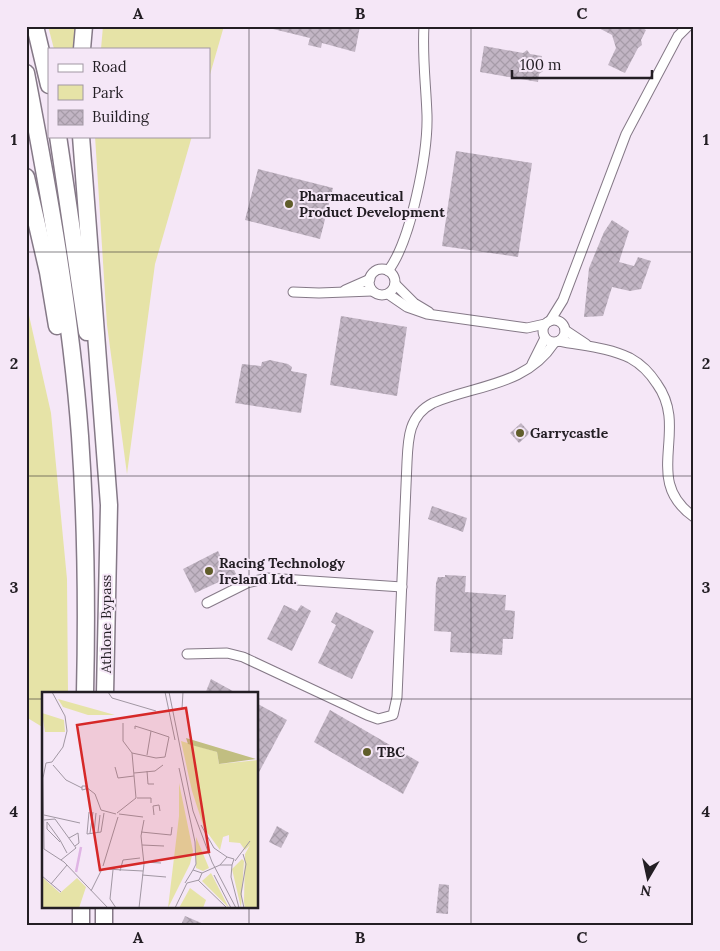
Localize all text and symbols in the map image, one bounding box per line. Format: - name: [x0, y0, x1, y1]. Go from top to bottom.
- text: A: [133, 3, 144, 23]
- text: B: [355, 3, 366, 23]
- text: C: [576, 3, 588, 23]
- legend: [48, 48, 210, 138]
- scale bar: [512, 48, 652, 80]
- text: 100 m: [520, 55, 561, 74]
- text: Road: [92, 57, 127, 76]
- text: Park: [92, 83, 123, 102]
- text: Building: [92, 107, 150, 126]
- text: 1: [11, 129, 17, 149]
- text: 1: [703, 129, 709, 149]
- place label: Pharmaceutical Product Development: [299, 187, 445, 221]
- marker: Pharmaceutical Product Development: [283, 198, 295, 210]
- text: 2: [10, 353, 18, 373]
- text: 2: [702, 353, 710, 373]
- place label: Garrycastle: [530, 424, 609, 442]
- marker: Garrycastle: [514, 427, 526, 439]
- place label: Racing Technology Ireland Ltd.: [219, 554, 345, 588]
- marker: Racing Technology Ireland Ltd.: [203, 565, 215, 577]
- street label: Athlone Bypass: [97, 575, 115, 674]
- text: 3: [10, 577, 19, 597]
- text: 3: [702, 577, 711, 597]
- inset map: [42, 692, 259, 908]
- place label: TBC: [377, 743, 405, 761]
- marker: TBC: [361, 746, 373, 758]
- text: 4: [10, 801, 19, 821]
- text: 4: [702, 801, 711, 821]
- north arrow: [622, 854, 672, 904]
- text: N: [639, 881, 653, 901]
- text: A: [133, 927, 144, 947]
- text: B: [355, 927, 366, 947]
- text: C: [576, 927, 588, 947]

